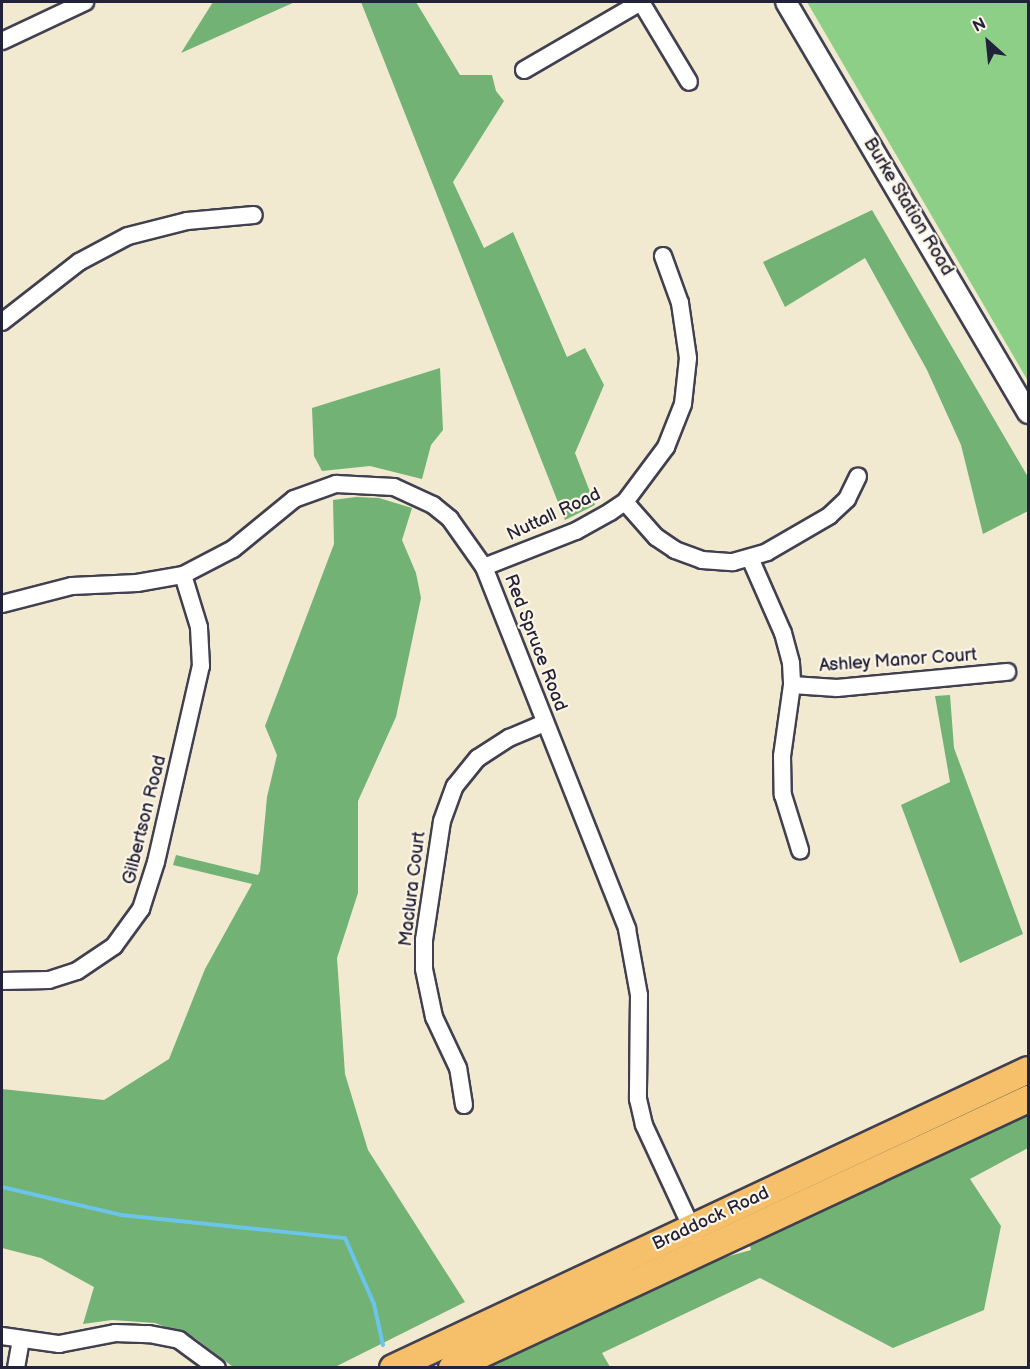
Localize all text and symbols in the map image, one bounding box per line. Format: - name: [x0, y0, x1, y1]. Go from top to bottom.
- north arrow: [958, 12, 1018, 72]
- text: N: [970, 14, 989, 37]
- street label: Burke Station Road: [858, 134, 958, 280]
- street label: Nuttall Road: [504, 484, 604, 546]
- street label: Red Spruce Road: [499, 571, 571, 715]
- street label: Ashley Manor Court: [818, 645, 978, 677]
- street label: Gilbertson Road: [119, 753, 171, 887]
- street label: Maclura Court: [395, 830, 431, 948]
- street label: Braddock Road: [649, 1183, 773, 1255]

